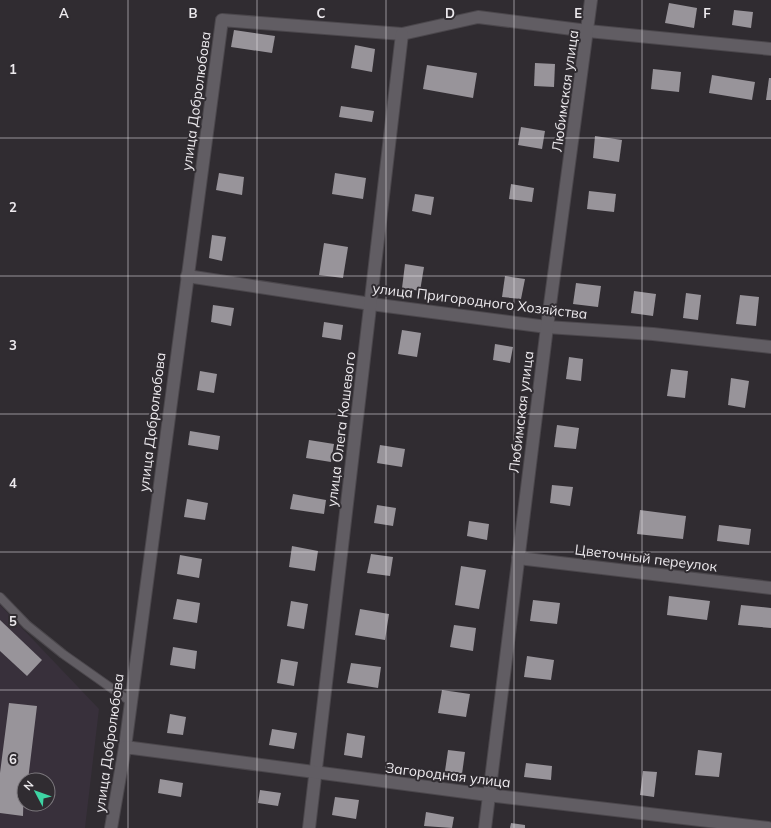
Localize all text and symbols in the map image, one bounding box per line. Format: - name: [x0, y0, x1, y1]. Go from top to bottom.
- text: A: [59, 5, 69, 21]
- text: B: [189, 5, 198, 21]
- text: C: [317, 5, 326, 21]
- text: D: [445, 5, 455, 21]
- text: E: [574, 5, 582, 21]
- text: F: [703, 5, 711, 21]
- street label: Любимская улица: [548, 29, 582, 153]
- street label: улица Добролюбова: [177, 30, 215, 172]
- text: 1: [9, 61, 17, 77]
- text: 2: [9, 199, 17, 215]
- street label: улица Пригородного Хозяйства: [372, 279, 588, 323]
- text: 3: [9, 337, 17, 353]
- street label: улица Олега Кошевого: [323, 350, 359, 508]
- street label: Любимская улица: [505, 350, 537, 474]
- street label: улица Добролюбова: [135, 351, 169, 493]
- text: 4: [9, 475, 17, 491]
- street label: Цветочный переулок: [574, 540, 719, 576]
- text: 5: [9, 613, 17, 629]
- street label: улица Добролюбова: [90, 672, 128, 814]
- text: 6: [9, 751, 17, 767]
- street label: Загородная улица: [384, 758, 512, 792]
- north arrow: [16, 772, 56, 812]
- text: N: [20, 778, 36, 793]

